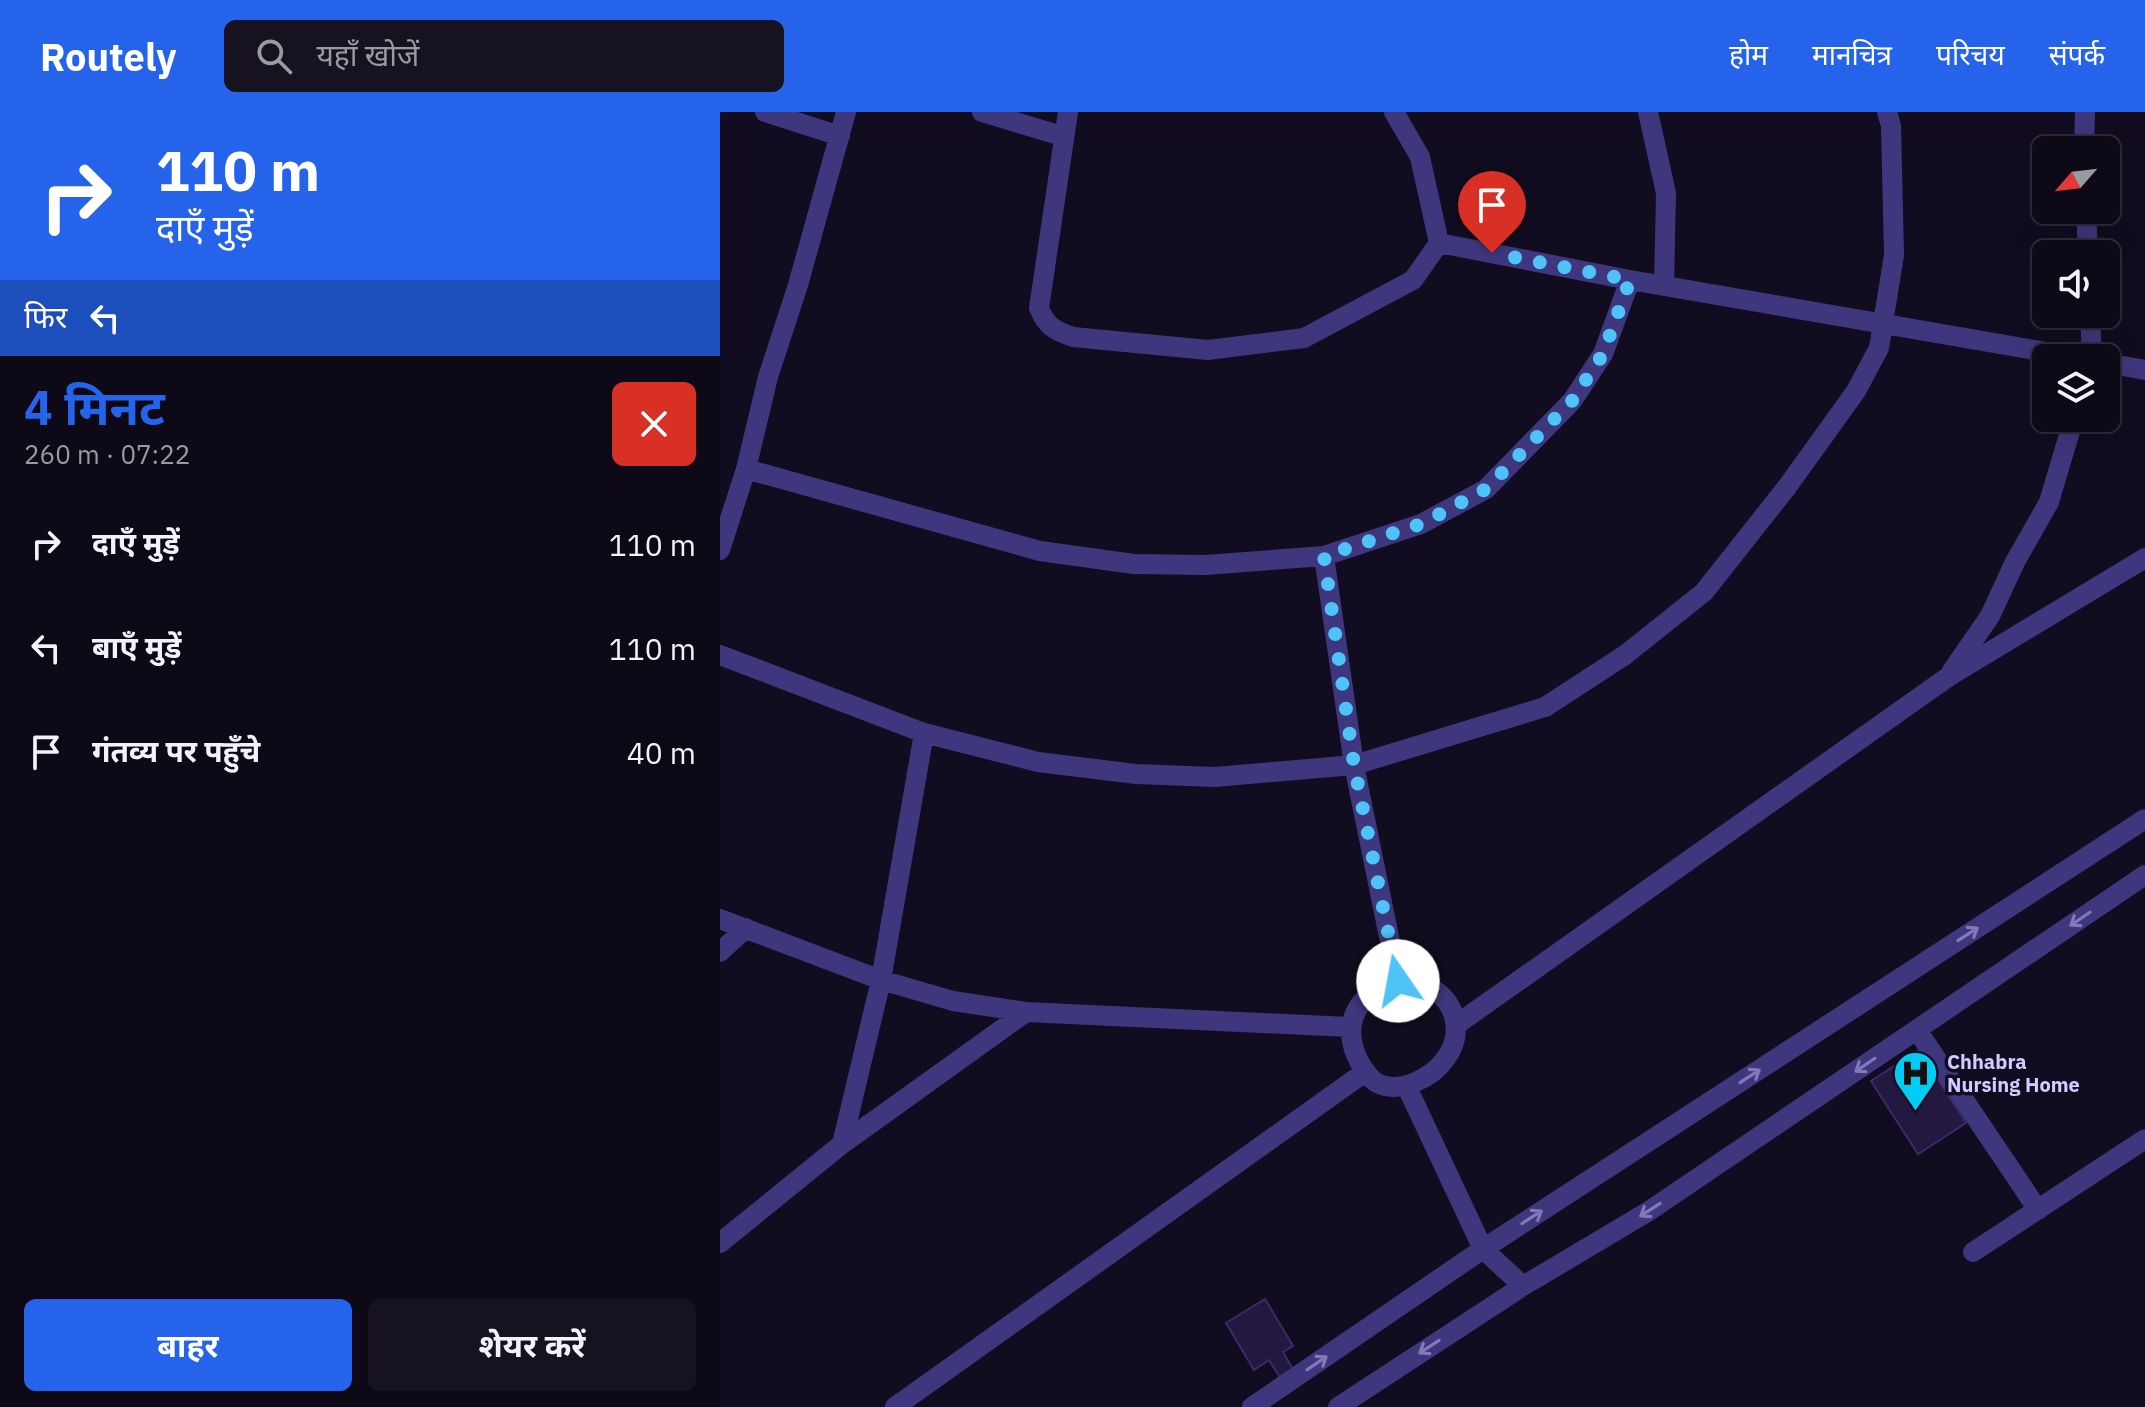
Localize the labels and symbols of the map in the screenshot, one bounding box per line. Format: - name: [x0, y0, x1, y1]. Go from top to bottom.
- north arrow: [2032, 136, 2120, 224]
- pin: [1458, 171, 1526, 253]
- one-way arrow: [2070, 911, 2092, 927]
- one-way arrow: [1956, 926, 1979, 942]
- position arrow: [1356, 939, 1440, 1023]
- place label: Chhabra Nursing Home: [1947, 1048, 2080, 1098]
- hospital icon: Chhabra Nursing Home: [1892, 1049, 1940, 1112]
- one-way arrow: [1855, 1057, 1877, 1073]
- one-way arrow: [1738, 1067, 1761, 1083]
- one-way arrow: [1639, 1203, 1662, 1219]
- one-way arrow: [1520, 1209, 1543, 1225]
- one-way arrow: [1418, 1340, 1441, 1356]
- one-way arrow: [1305, 1355, 1327, 1371]

